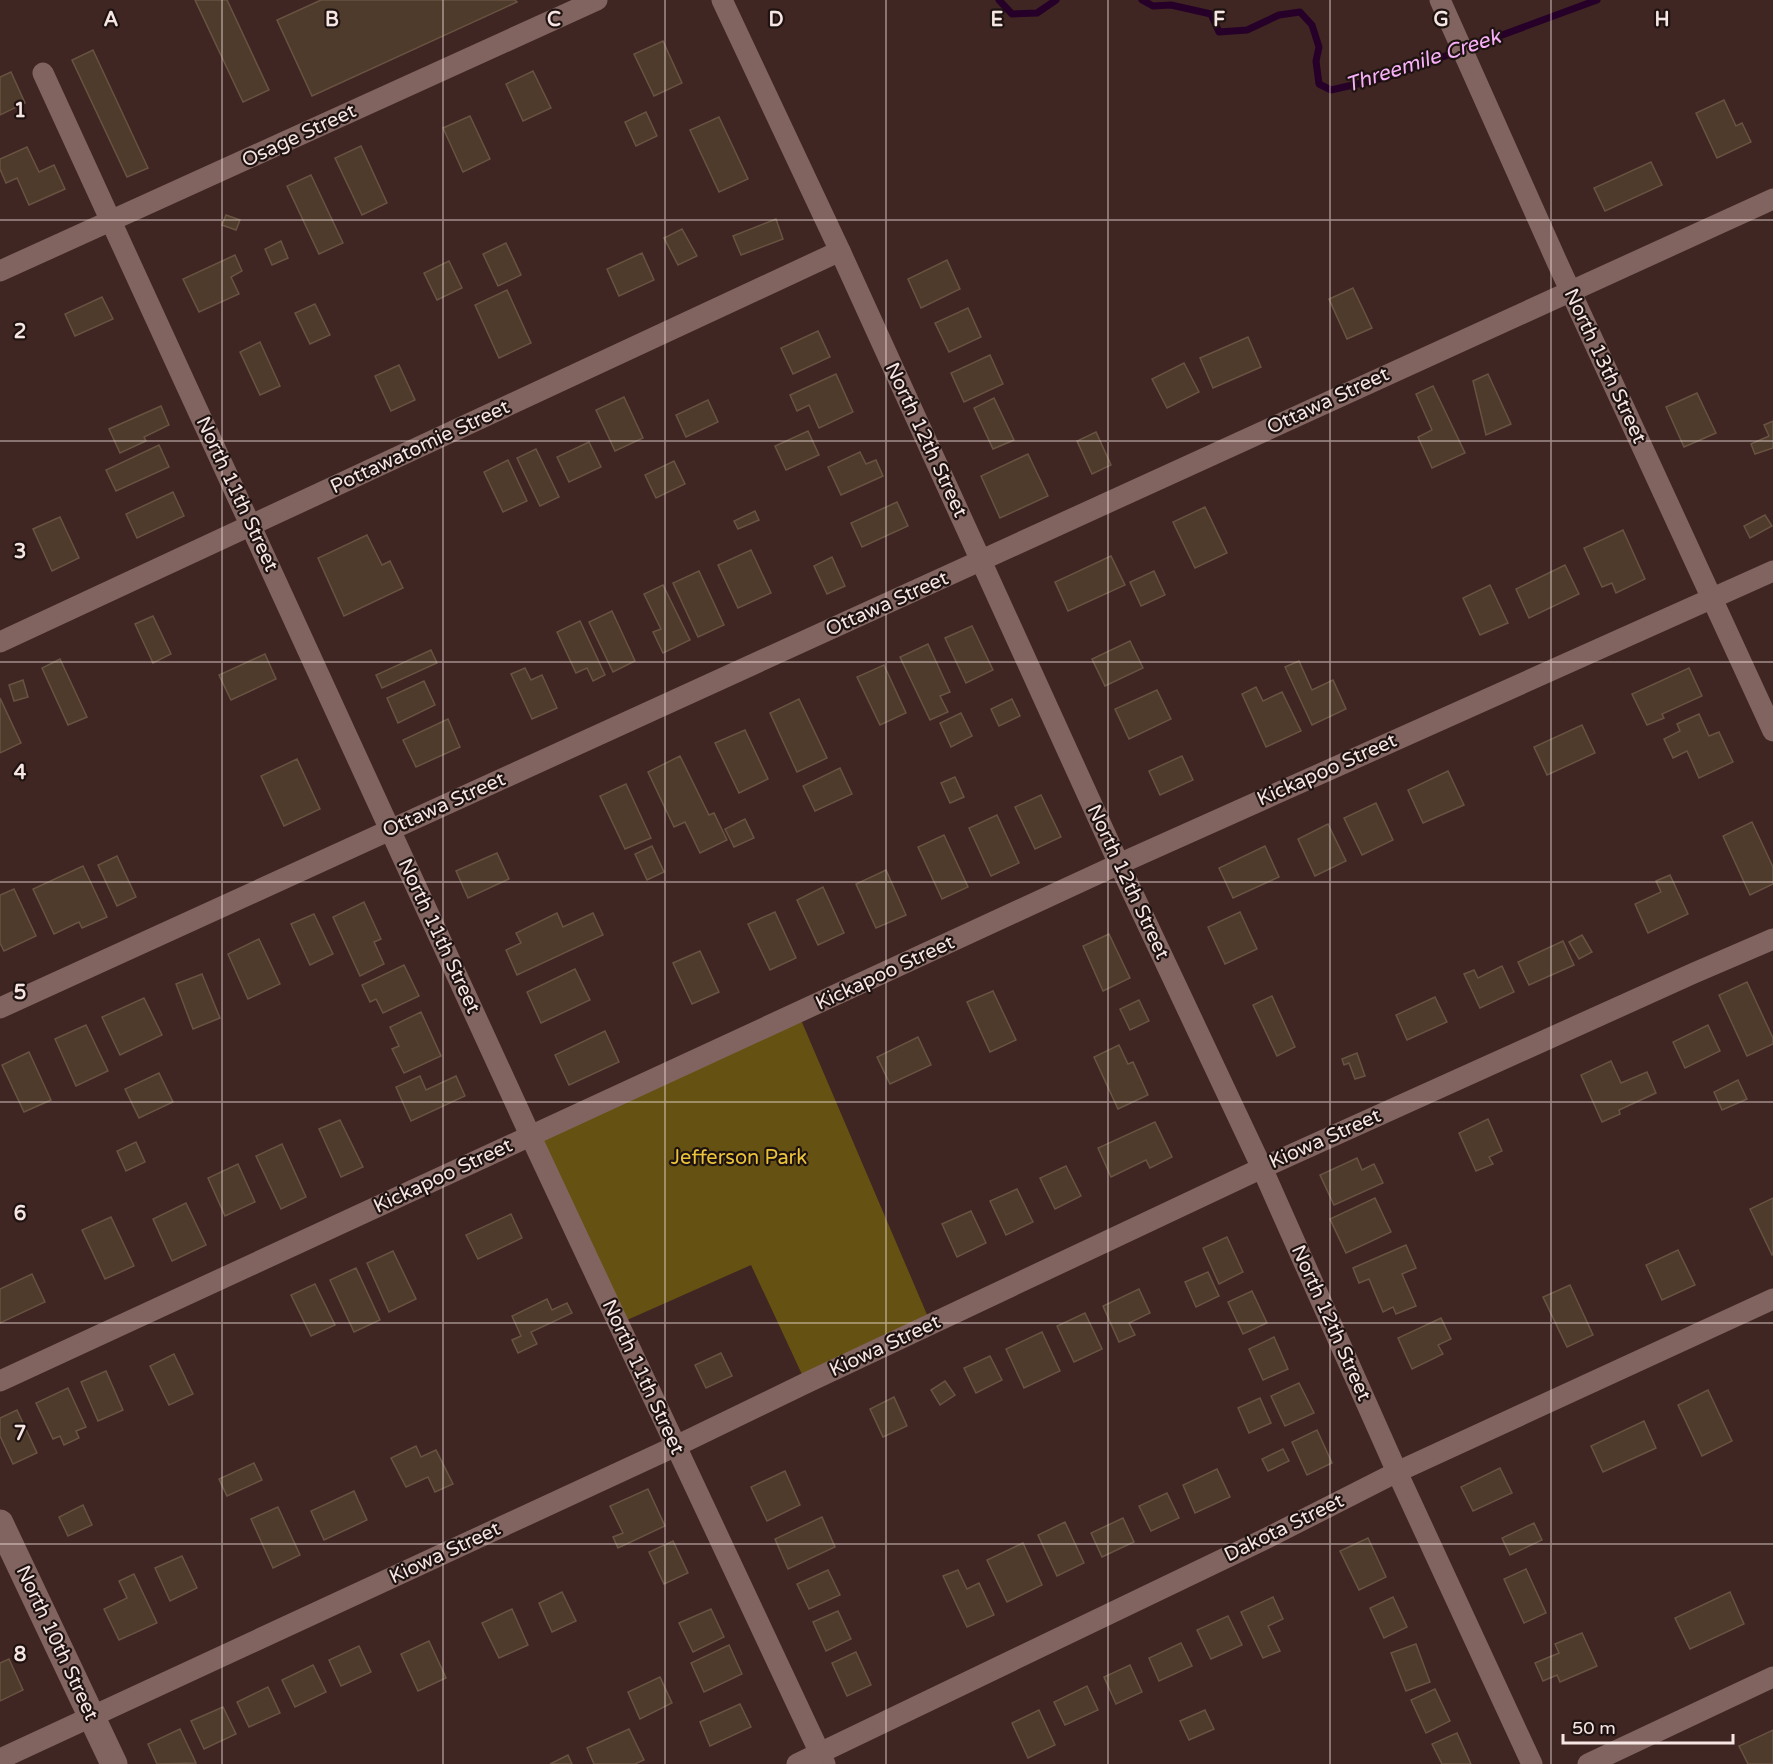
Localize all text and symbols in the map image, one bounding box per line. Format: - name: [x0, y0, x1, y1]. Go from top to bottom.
- text: A: [104, 8, 119, 32]
- text: B: [325, 8, 339, 32]
- text: C: [547, 8, 561, 32]
- text: D: [768, 8, 784, 32]
- text: E: [991, 8, 1004, 32]
- text: F: [1213, 8, 1225, 32]
- text: G: [1433, 8, 1449, 32]
- text: H: [1654, 8, 1670, 32]
- water label: Threemile Creek: [1342, 24, 1505, 98]
- text: 1: [14, 99, 26, 123]
- street label: Osage Street: [238, 99, 360, 173]
- street label: North 13th Street: [1559, 285, 1652, 447]
- text: 2: [14, 320, 26, 344]
- street label: North 12th Street: [880, 359, 973, 521]
- street label: Ottawa Street: [1263, 362, 1393, 440]
- street label: Pottawatomie Street: [327, 395, 514, 499]
- street label: North 11th Street: [191, 413, 284, 575]
- text: 3: [14, 540, 26, 564]
- street label: Ottawa Street: [822, 566, 952, 642]
- street label: Kickapoo Street: [1253, 728, 1401, 812]
- text: 4: [14, 761, 27, 785]
- street label: Ottawa Street: [379, 767, 509, 843]
- street label: North 12th Street: [1082, 801, 1175, 963]
- street label: North 11th Street: [393, 855, 486, 1017]
- street label: Kickapoo Street: [812, 930, 958, 1016]
- text: 5: [14, 981, 26, 1005]
- street label: Kiowa Street: [1265, 1104, 1385, 1174]
- street label: Kickapoo Street: [370, 1133, 516, 1219]
- park label: Jefferson Park: [671, 1146, 807, 1170]
- text: 6: [14, 1202, 26, 1226]
- street label: North 12th Street: [1286, 1241, 1376, 1405]
- street label: North 11th Street: [597, 1296, 690, 1458]
- street label: Kiowa Street: [826, 1310, 945, 1382]
- text: 7: [14, 1422, 26, 1446]
- street label: Dakota Street: [1220, 1489, 1348, 1567]
- street label: Kiowa Street: [386, 1517, 505, 1589]
- street label: North 10th Street: [11, 1562, 104, 1724]
- text: 8: [14, 1643, 26, 1667]
- scale bar: [1563, 1707, 1732, 1745]
- text: 50 m: [1572, 1717, 1616, 1739]

